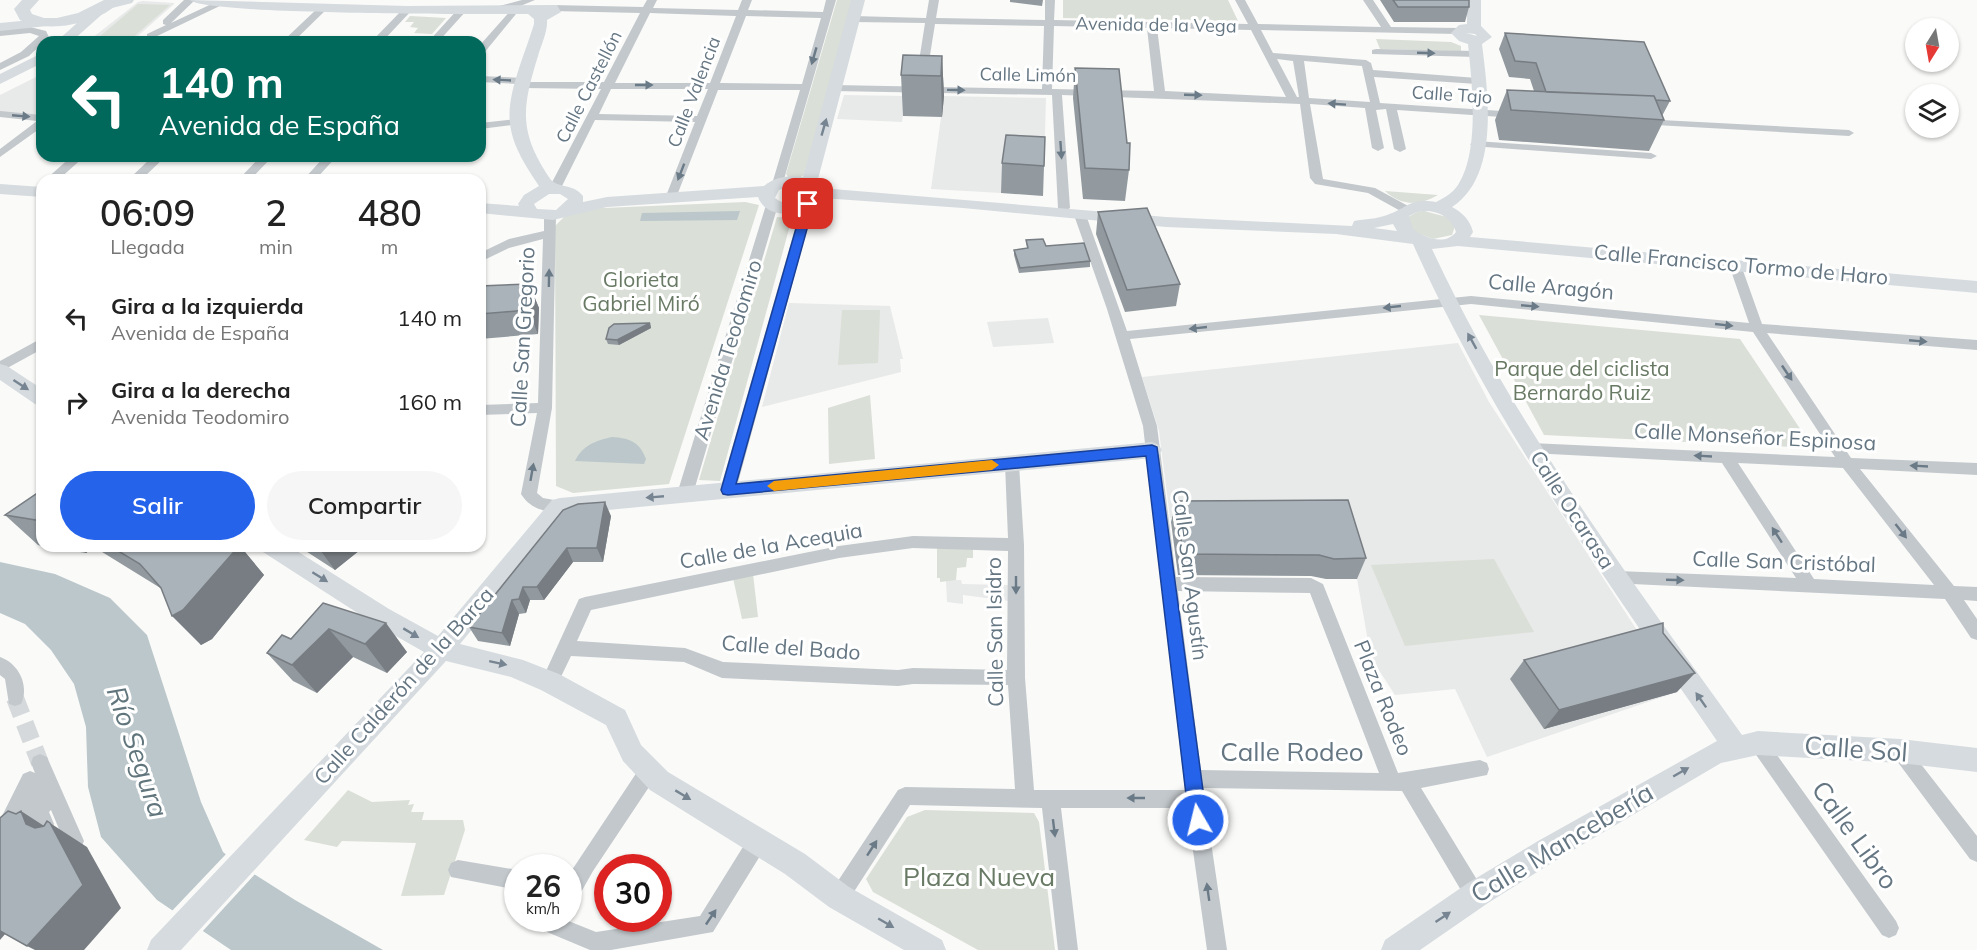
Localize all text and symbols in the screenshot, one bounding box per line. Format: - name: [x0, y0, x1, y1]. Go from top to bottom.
- street label: Avenida de la Vega: [1075, 12, 1237, 37]
- north arrow: [1905, 18, 1959, 72]
- map controls: [1905, 18, 1959, 138]
- street label: Calle Castellón: [550, 27, 627, 147]
- street label: Calle Valencia: [662, 33, 725, 150]
- one-way arrow: [809, 47, 818, 65]
- one-way arrow: [1417, 48, 1436, 58]
- text: 140 m: [159, 56, 284, 109]
- icon: left: [60, 60, 138, 138]
- street label: Calle Limón: [980, 62, 1077, 87]
- one-way arrow: [492, 76, 511, 85]
- one-way arrow: [635, 80, 654, 90]
- street label: Calle Tajo: [1411, 80, 1493, 109]
- button: layers: [1905, 84, 1959, 138]
- one-way arrow: [946, 86, 965, 95]
- one-way arrow: [1183, 91, 1202, 100]
- one-way arrow: [1328, 99, 1347, 109]
- text: Avenida de España: [159, 108, 400, 142]
- one-way arrow: [12, 111, 31, 121]
- one-way arrow: [820, 118, 829, 136]
- one-way arrow: [1057, 140, 1066, 159]
- one-way arrow: [675, 163, 685, 181]
- pin: [782, 178, 833, 229]
- icon: arrive: [791, 187, 824, 220]
- text: 06:09: [100, 190, 195, 235]
- text: 2: [265, 190, 287, 235]
- text: 480: [357, 190, 422, 235]
- text: Llegada: [110, 234, 185, 259]
- text: min: [259, 234, 293, 259]
- text: m: [381, 234, 398, 259]
- street label: Calle Francisco Tormo de Haro: [1593, 238, 1889, 290]
- street label: Calle San Gregorio: [504, 246, 540, 428]
- street label: Avenida Teodomiro: [687, 256, 767, 443]
- park label: Glorieta Gabriel Miró: [582, 266, 700, 316]
- street label: Calle Aragón: [1487, 268, 1615, 304]
- one-way arrow: [544, 269, 554, 288]
- text: Gira a la izquierda: [111, 292, 304, 320]
- one-way arrow: [1520, 301, 1539, 311]
- icon: left: [60, 302, 93, 335]
- one-way arrow: [1383, 302, 1402, 311]
- text: 140 m: [397, 304, 462, 332]
- text: Avenida de España: [111, 320, 290, 345]
- one-way arrow: [1714, 320, 1733, 330]
- one-way arrow: [1189, 323, 1208, 333]
- one-way arrow: [1467, 333, 1477, 350]
- one-way arrow: [1909, 336, 1928, 346]
- park label: Parque del ciclista Bernardo Ruiz: [1494, 355, 1670, 405]
- one-way arrow: [1781, 365, 1792, 381]
- text: Gira a la derecha: [111, 376, 291, 404]
- one-way arrow: [13, 379, 29, 390]
- icon: right: [60, 386, 93, 419]
- text: 160 m: [397, 388, 462, 416]
- text: Avenida Teodomiro: [111, 404, 289, 429]
- street label: Calle Monseñor Espinosa: [1633, 417, 1877, 455]
- street label: Calle Ocarasa: [1525, 445, 1621, 573]
- one-way arrow: [1693, 452, 1712, 461]
- one-way arrow: [527, 462, 536, 481]
- one-way arrow: [1909, 462, 1928, 471]
- button: Salir: [60, 471, 255, 540]
- button: Compartir: [267, 471, 462, 540]
- street label: Calle San Agustín: [1168, 488, 1214, 662]
- one-way arrow: [645, 492, 664, 502]
- street label: Calle de la Acequia: [677, 516, 864, 574]
- one-way arrow: [1894, 524, 1906, 539]
- one-way arrow: [1772, 527, 1783, 544]
- street label: Calle San Cristóbal: [1692, 545, 1876, 577]
- street label: Calle San Isidro: [980, 557, 1008, 707]
- one-way arrow: [312, 572, 328, 583]
- one-way arrow: [1011, 576, 1021, 595]
- one-way arrow: [1666, 576, 1685, 585]
- street label: Calle Calderón de la Barca: [308, 581, 499, 789]
- one-way arrow: [403, 628, 419, 639]
- street label: Calle del Bado: [721, 629, 862, 665]
- street label: Plaza Rodeo: [1349, 636, 1419, 759]
- one-way arrow: [488, 659, 507, 669]
- water label: Río Segura: [100, 681, 176, 822]
- one-way arrow: [1696, 692, 1707, 708]
- street label: Calle Sol: [1803, 728, 1909, 769]
- street label: Calle Rodeo: [1220, 735, 1364, 768]
- one-way arrow: [1673, 767, 1690, 777]
- street label: Calle Libro: [1805, 774, 1906, 896]
- street label: Calle Mancebería: [1464, 775, 1659, 910]
- position arrow: [1166, 788, 1230, 852]
- one-way arrow: [675, 790, 692, 800]
- one-way arrow: [1127, 794, 1146, 803]
- one-way arrow: [1049, 819, 1059, 838]
- one-way arrow: [866, 841, 878, 857]
- speed limit sign: 30: [594, 854, 672, 932]
- park label: Plaza Nueva: [903, 860, 1055, 893]
- text: 26: [525, 867, 561, 905]
- one-way arrow: [1204, 882, 1213, 901]
- text: km/h: [526, 899, 560, 918]
- one-way arrow: [705, 909, 717, 925]
- one-way arrow: [1435, 912, 1451, 923]
- one-way arrow: [877, 918, 894, 928]

